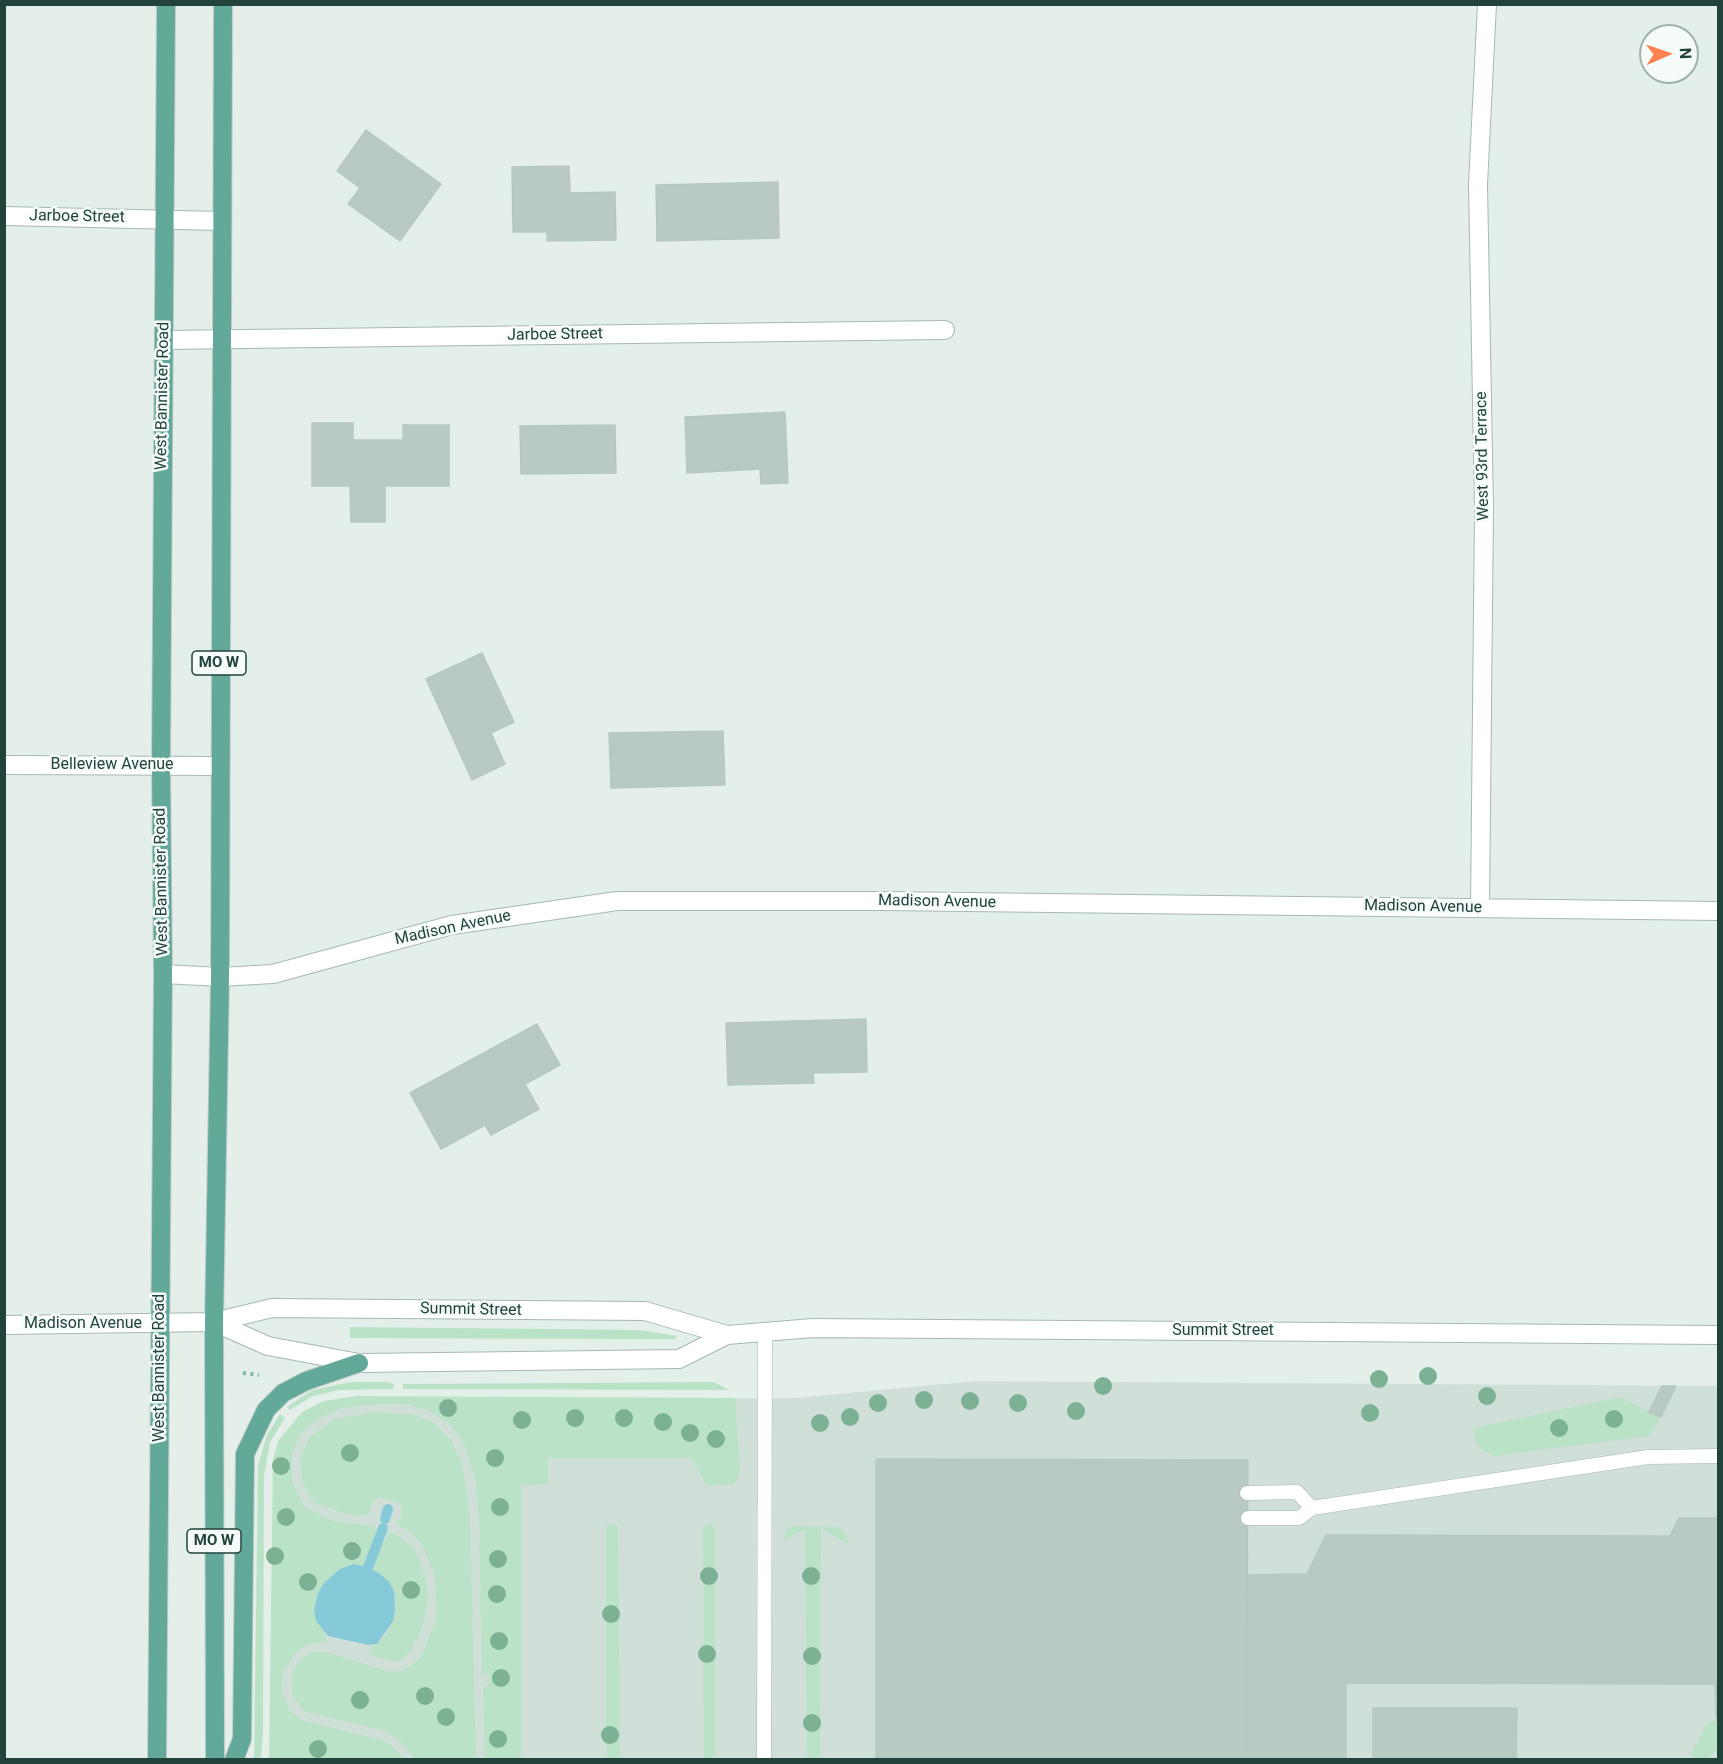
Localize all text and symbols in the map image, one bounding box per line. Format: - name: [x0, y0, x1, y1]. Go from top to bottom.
- north arrow: [1639, 24, 1699, 84]
- text: N: [1676, 47, 1695, 59]
- street label: Jarboe Street: [29, 207, 125, 227]
- street label: West Bannister Road: [152, 322, 174, 470]
- street label: Jarboe Street: [507, 325, 603, 345]
- street label: West 93rd Terrace: [1472, 391, 1494, 521]
- road number: MO W: [192, 651, 246, 675]
- street label: Belleview Avenue: [50, 755, 174, 775]
- street label: West Bannister Road: [151, 808, 173, 956]
- street label: Madison Avenue: [878, 891, 996, 913]
- street label: Madison Avenue: [1364, 896, 1482, 918]
- street label: Madison Avenue: [393, 906, 513, 950]
- street label: West Bannister Road: [150, 1294, 170, 1442]
- street label: Summit Street: [420, 1300, 522, 1320]
- street label: Madison Avenue: [24, 1314, 142, 1334]
- street label: Summit Street: [1172, 1321, 1274, 1341]
- road number: MO W: [187, 1529, 241, 1553]

